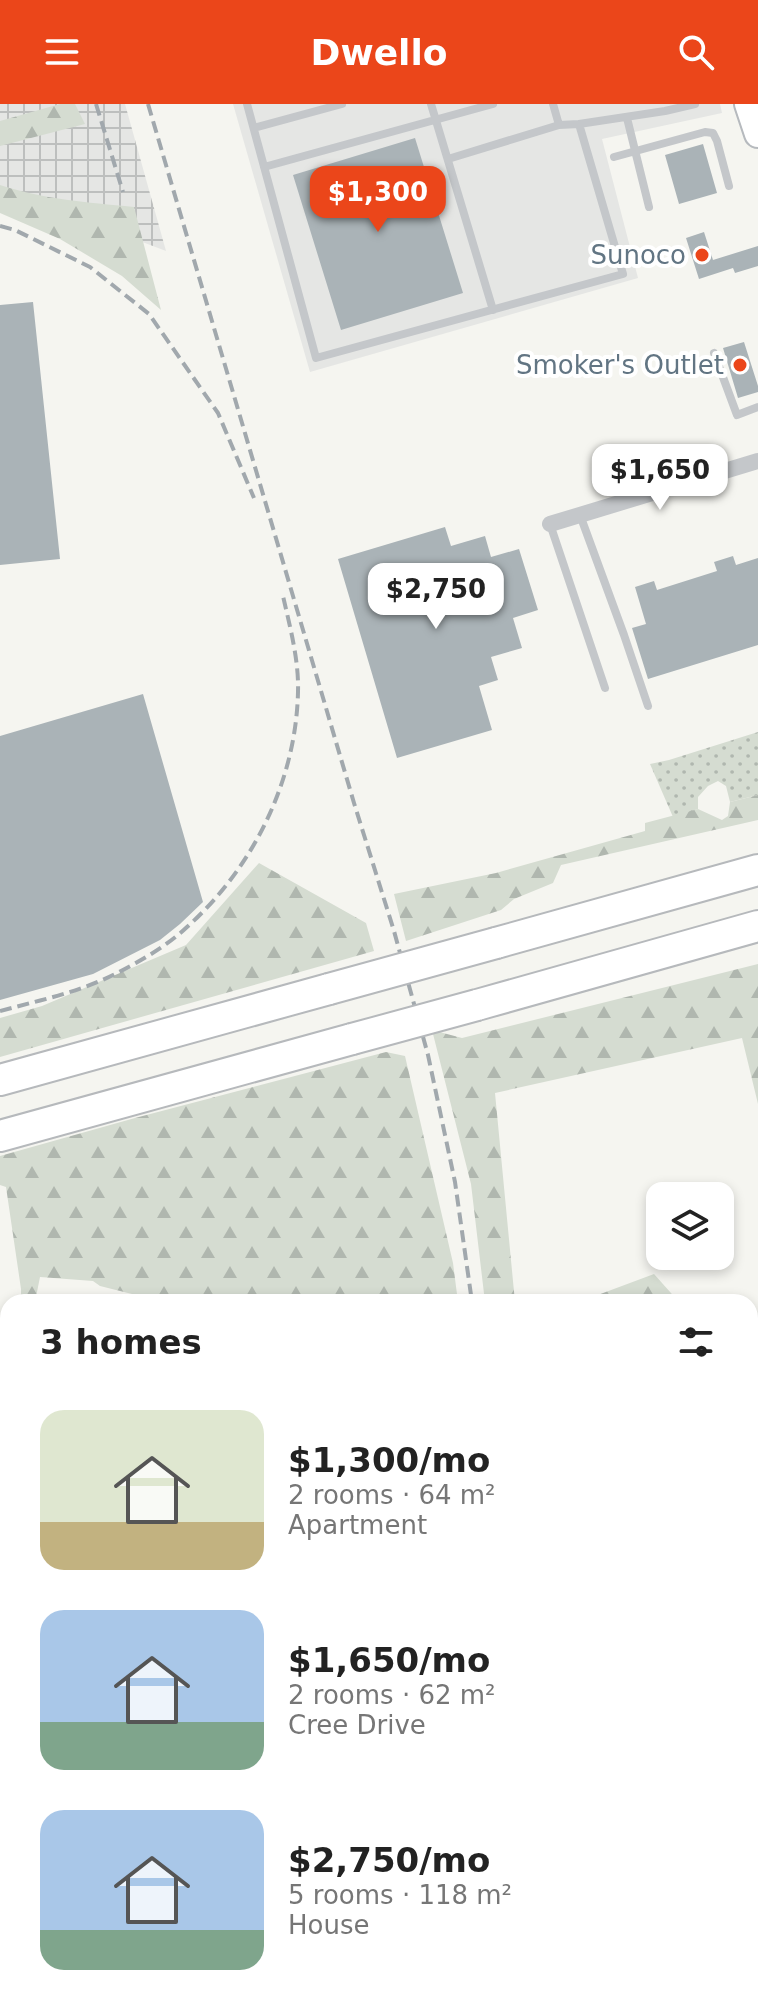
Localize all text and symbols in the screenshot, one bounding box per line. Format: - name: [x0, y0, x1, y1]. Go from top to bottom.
- icon: menu: [40, 30, 84, 74]
- icon: search: [674, 30, 718, 74]
- text: Dwello: [311, 32, 447, 73]
- pin: $1,300: [313, 166, 443, 234]
- text: $1,300: [328, 177, 428, 207]
- place label: Sunoco: [590, 240, 686, 270]
- marker: Sunoco: [693, 246, 711, 264]
- place label: Smoker's Outlet: [516, 350, 724, 380]
- marker: Smoker's Outlet: [731, 356, 749, 374]
- pin: $1,650: [595, 444, 725, 512]
- text: $1,650: [610, 455, 710, 485]
- pin: $2,750: [371, 563, 501, 631]
- text: $2,750: [386, 574, 486, 604]
- map controls: [646, 1182, 734, 1270]
- button: layers: [646, 1182, 734, 1270]
- icon: filters: [674, 1320, 718, 1364]
- text: 3 homes: [40, 1322, 202, 1362]
- text: $1,300/mo: [288, 1440, 490, 1480]
- icon: home: [104, 1442, 200, 1538]
- text: 2 rooms · 64 m²: [288, 1480, 496, 1510]
- text: Apartment: [288, 1510, 427, 1540]
- text: $1,650/mo: [288, 1640, 490, 1680]
- icon: home: [104, 1642, 200, 1738]
- text: 2 rooms · 62 m²: [288, 1680, 496, 1710]
- text: Cree Drive: [288, 1710, 426, 1740]
- text: $2,750/mo: [288, 1840, 490, 1880]
- icon: home: [104, 1842, 200, 1938]
- text: 5 rooms · 118 m²: [288, 1880, 512, 1910]
- text: House: [288, 1910, 369, 1940]

